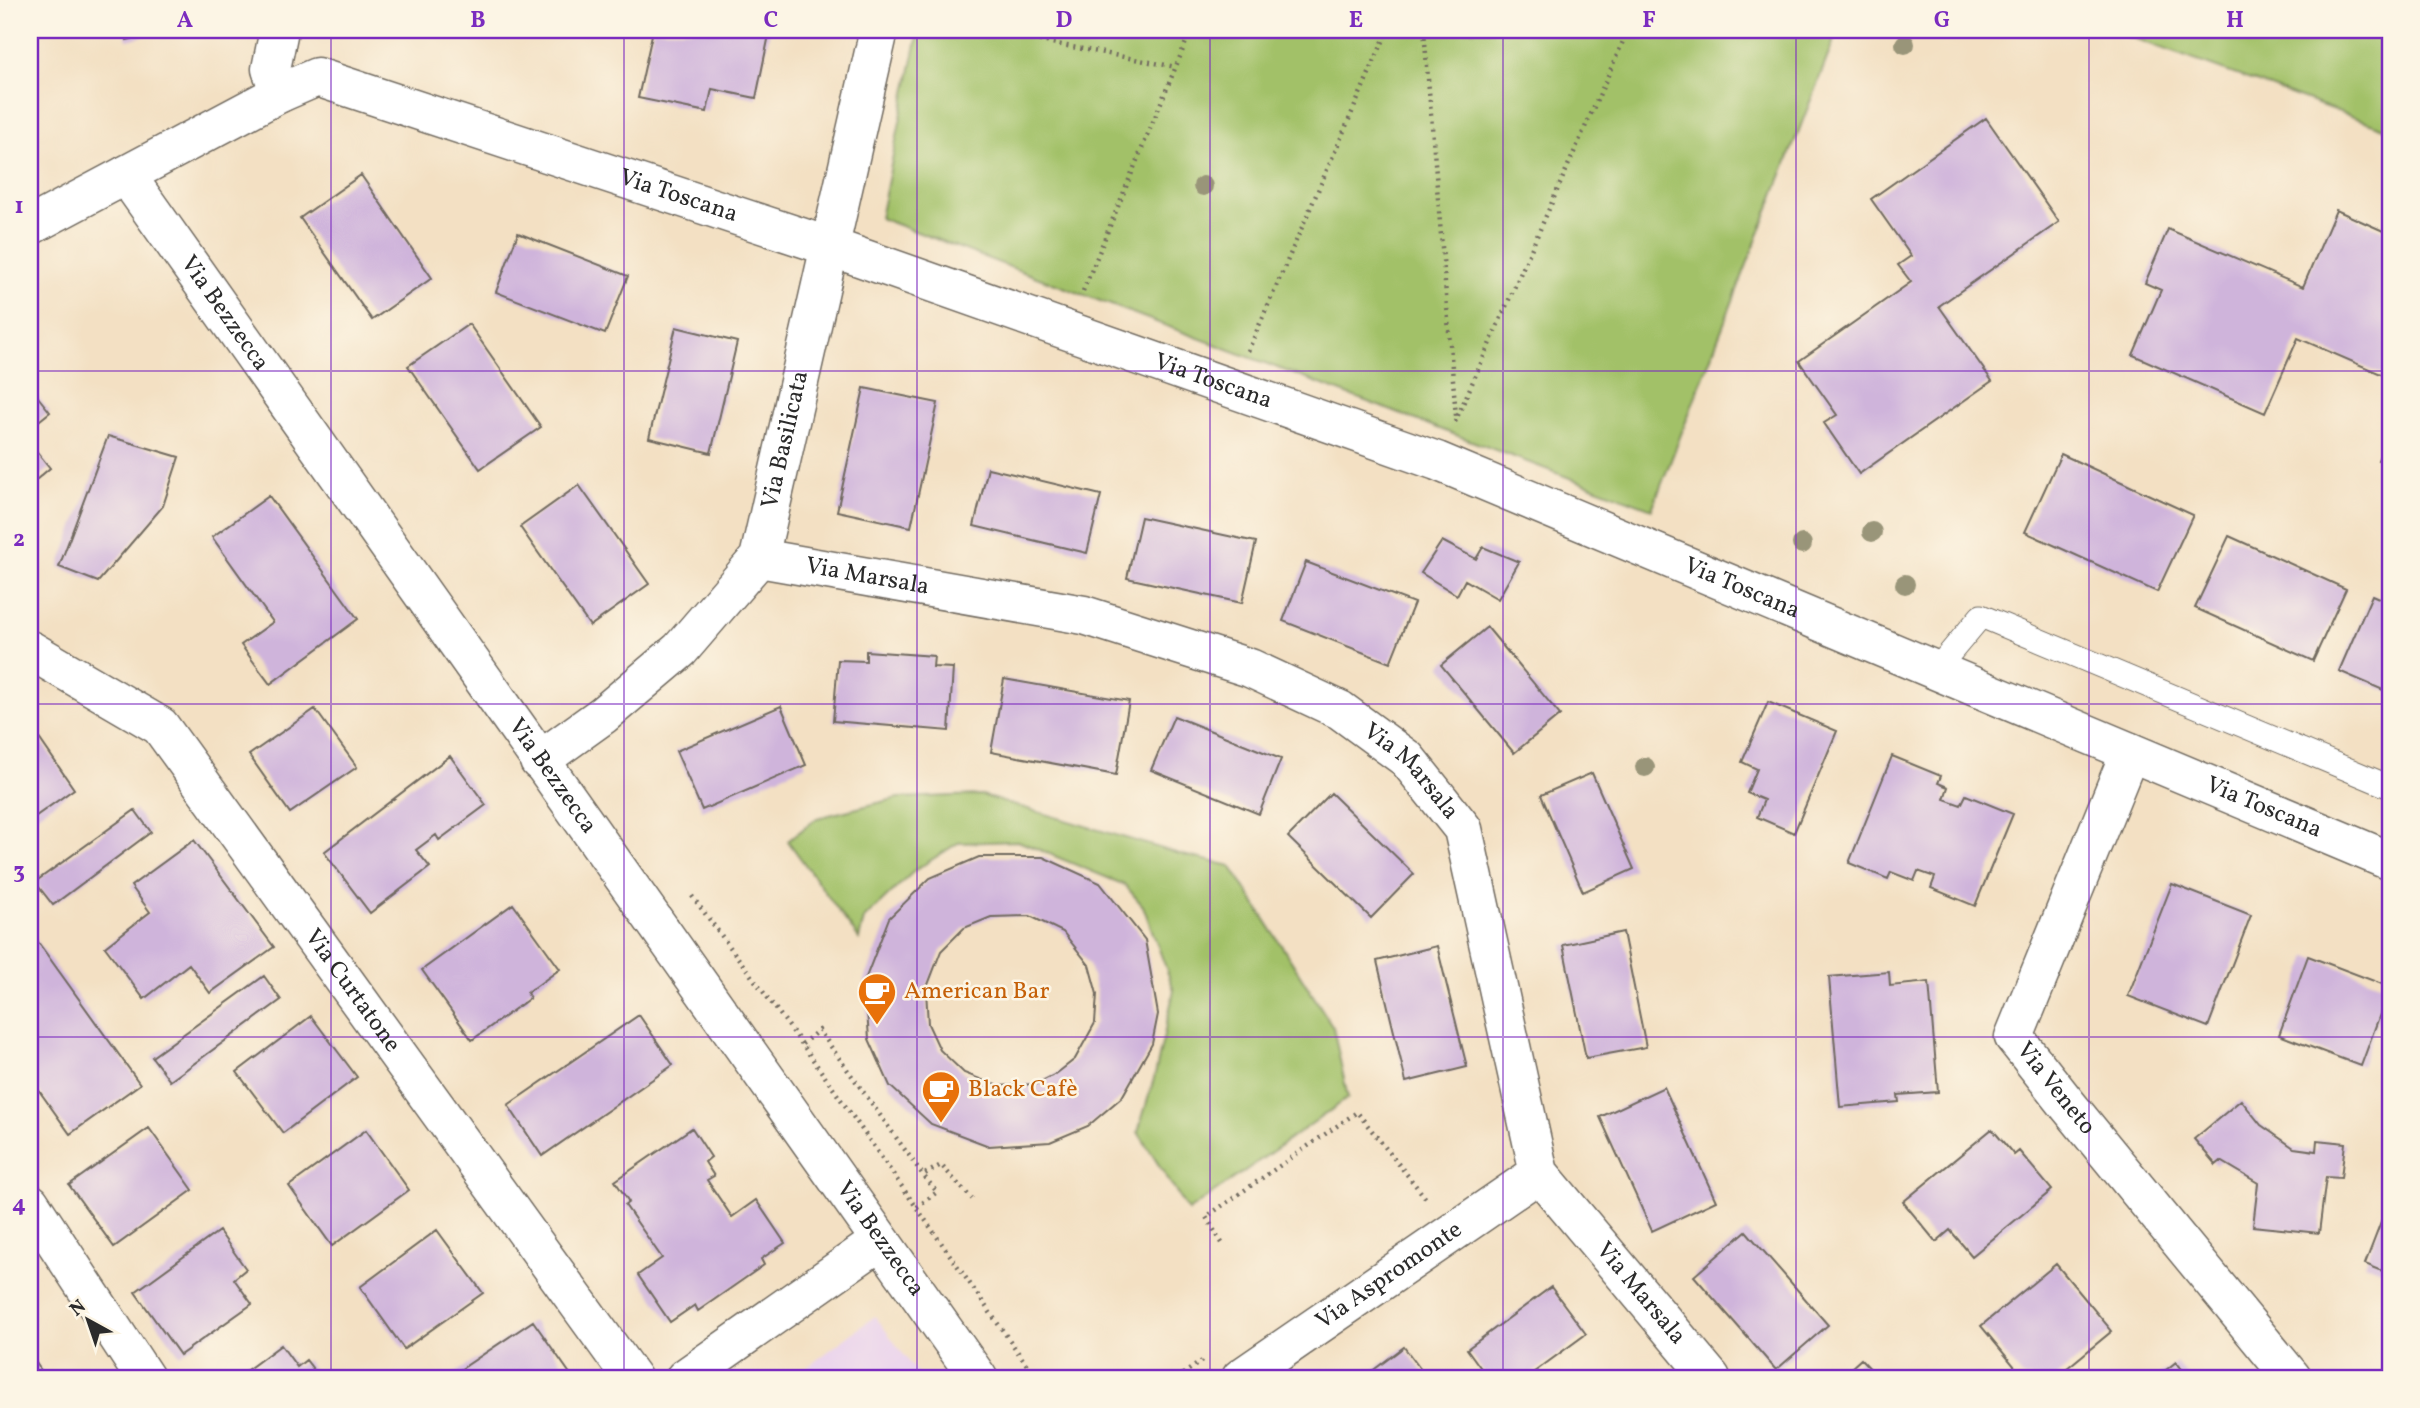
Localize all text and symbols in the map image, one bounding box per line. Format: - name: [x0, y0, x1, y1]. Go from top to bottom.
- text: A: [177, 5, 193, 37]
- text: B: [470, 5, 486, 37]
- text: C: [764, 5, 778, 37]
- text: D: [1056, 5, 1073, 37]
- text: E: [1349, 5, 1363, 37]
- text: F: [1642, 5, 1656, 37]
- text: G: [1934, 5, 1950, 37]
- text: H: [2226, 5, 2244, 37]
- street label: Via Toscana: [615, 161, 742, 232]
- text: 1: [14, 191, 24, 223]
- street label: Via Bezzecca: [172, 249, 277, 378]
- street label: Via Toscana: [1149, 345, 1277, 418]
- street label: Via Basilicata: [754, 367, 818, 512]
- text: 2: [13, 524, 25, 556]
- street label: Via Marsala: [803, 549, 932, 605]
- street label: Via Toscana: [1678, 549, 1805, 628]
- street label: Via Bezzecca: [499, 712, 605, 841]
- street label: Via Marsala: [1356, 715, 1466, 827]
- street label: Via Toscana: [2200, 768, 2327, 847]
- text: 3: [13, 856, 25, 888]
- street label: Via Curtatone: [296, 922, 408, 1060]
- cafe icon: American Bar: [856, 971, 898, 1026]
- place label: American Bar: [904, 975, 1050, 1009]
- street label: Via Veneto: [2007, 1035, 2103, 1143]
- cafe icon: Black Cafè: [920, 1069, 962, 1124]
- place label: Black Cafè: [968, 1073, 1078, 1107]
- street label: Via Bezzecca: [827, 1174, 932, 1304]
- text: 4: [12, 1189, 26, 1221]
- street label: Via Aspromonte: [1309, 1214, 1469, 1338]
- street label: Via Marsala: [1587, 1235, 1693, 1352]
- north arrow: [52, 1286, 122, 1356]
- text: N: [65, 1294, 92, 1323]

